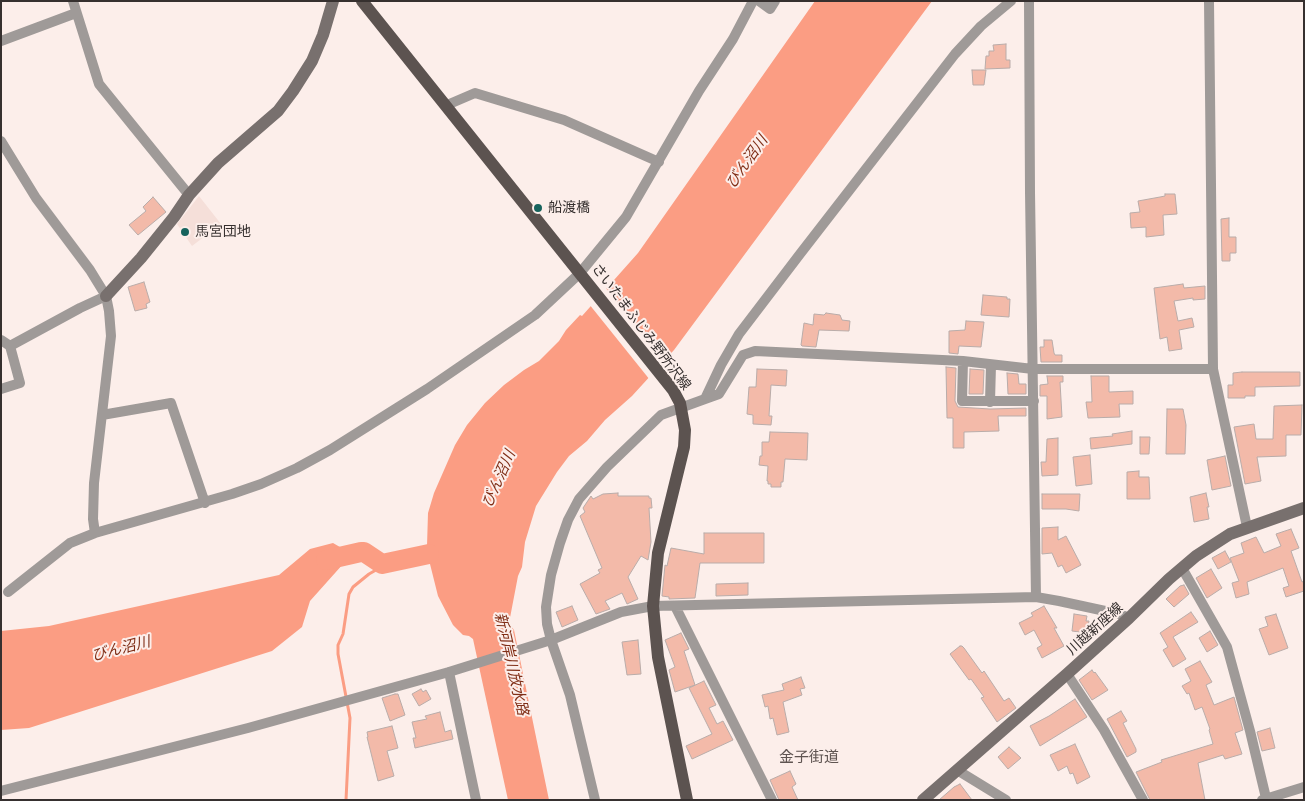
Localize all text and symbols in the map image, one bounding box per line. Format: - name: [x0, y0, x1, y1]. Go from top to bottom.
- water label: びん沼川: [722, 132, 772, 192]
- place label: 船渡橋: [548, 200, 590, 216]
- marker: 船渡橋: [532, 202, 544, 214]
- place label: 馬宮団地: [195, 224, 251, 240]
- marker: 馬宮団地: [179, 226, 191, 238]
- street label: さいたまふじみ野所沢線: [588, 260, 694, 394]
- water label: びん沼川: [479, 448, 519, 510]
- street label: 川越新座線: [1063, 599, 1127, 659]
- water label: 新河岸川放水路: [490, 611, 532, 717]
- water label: びん沼川: [90, 633, 152, 665]
- district label: 金子街道: [779, 749, 839, 767]

